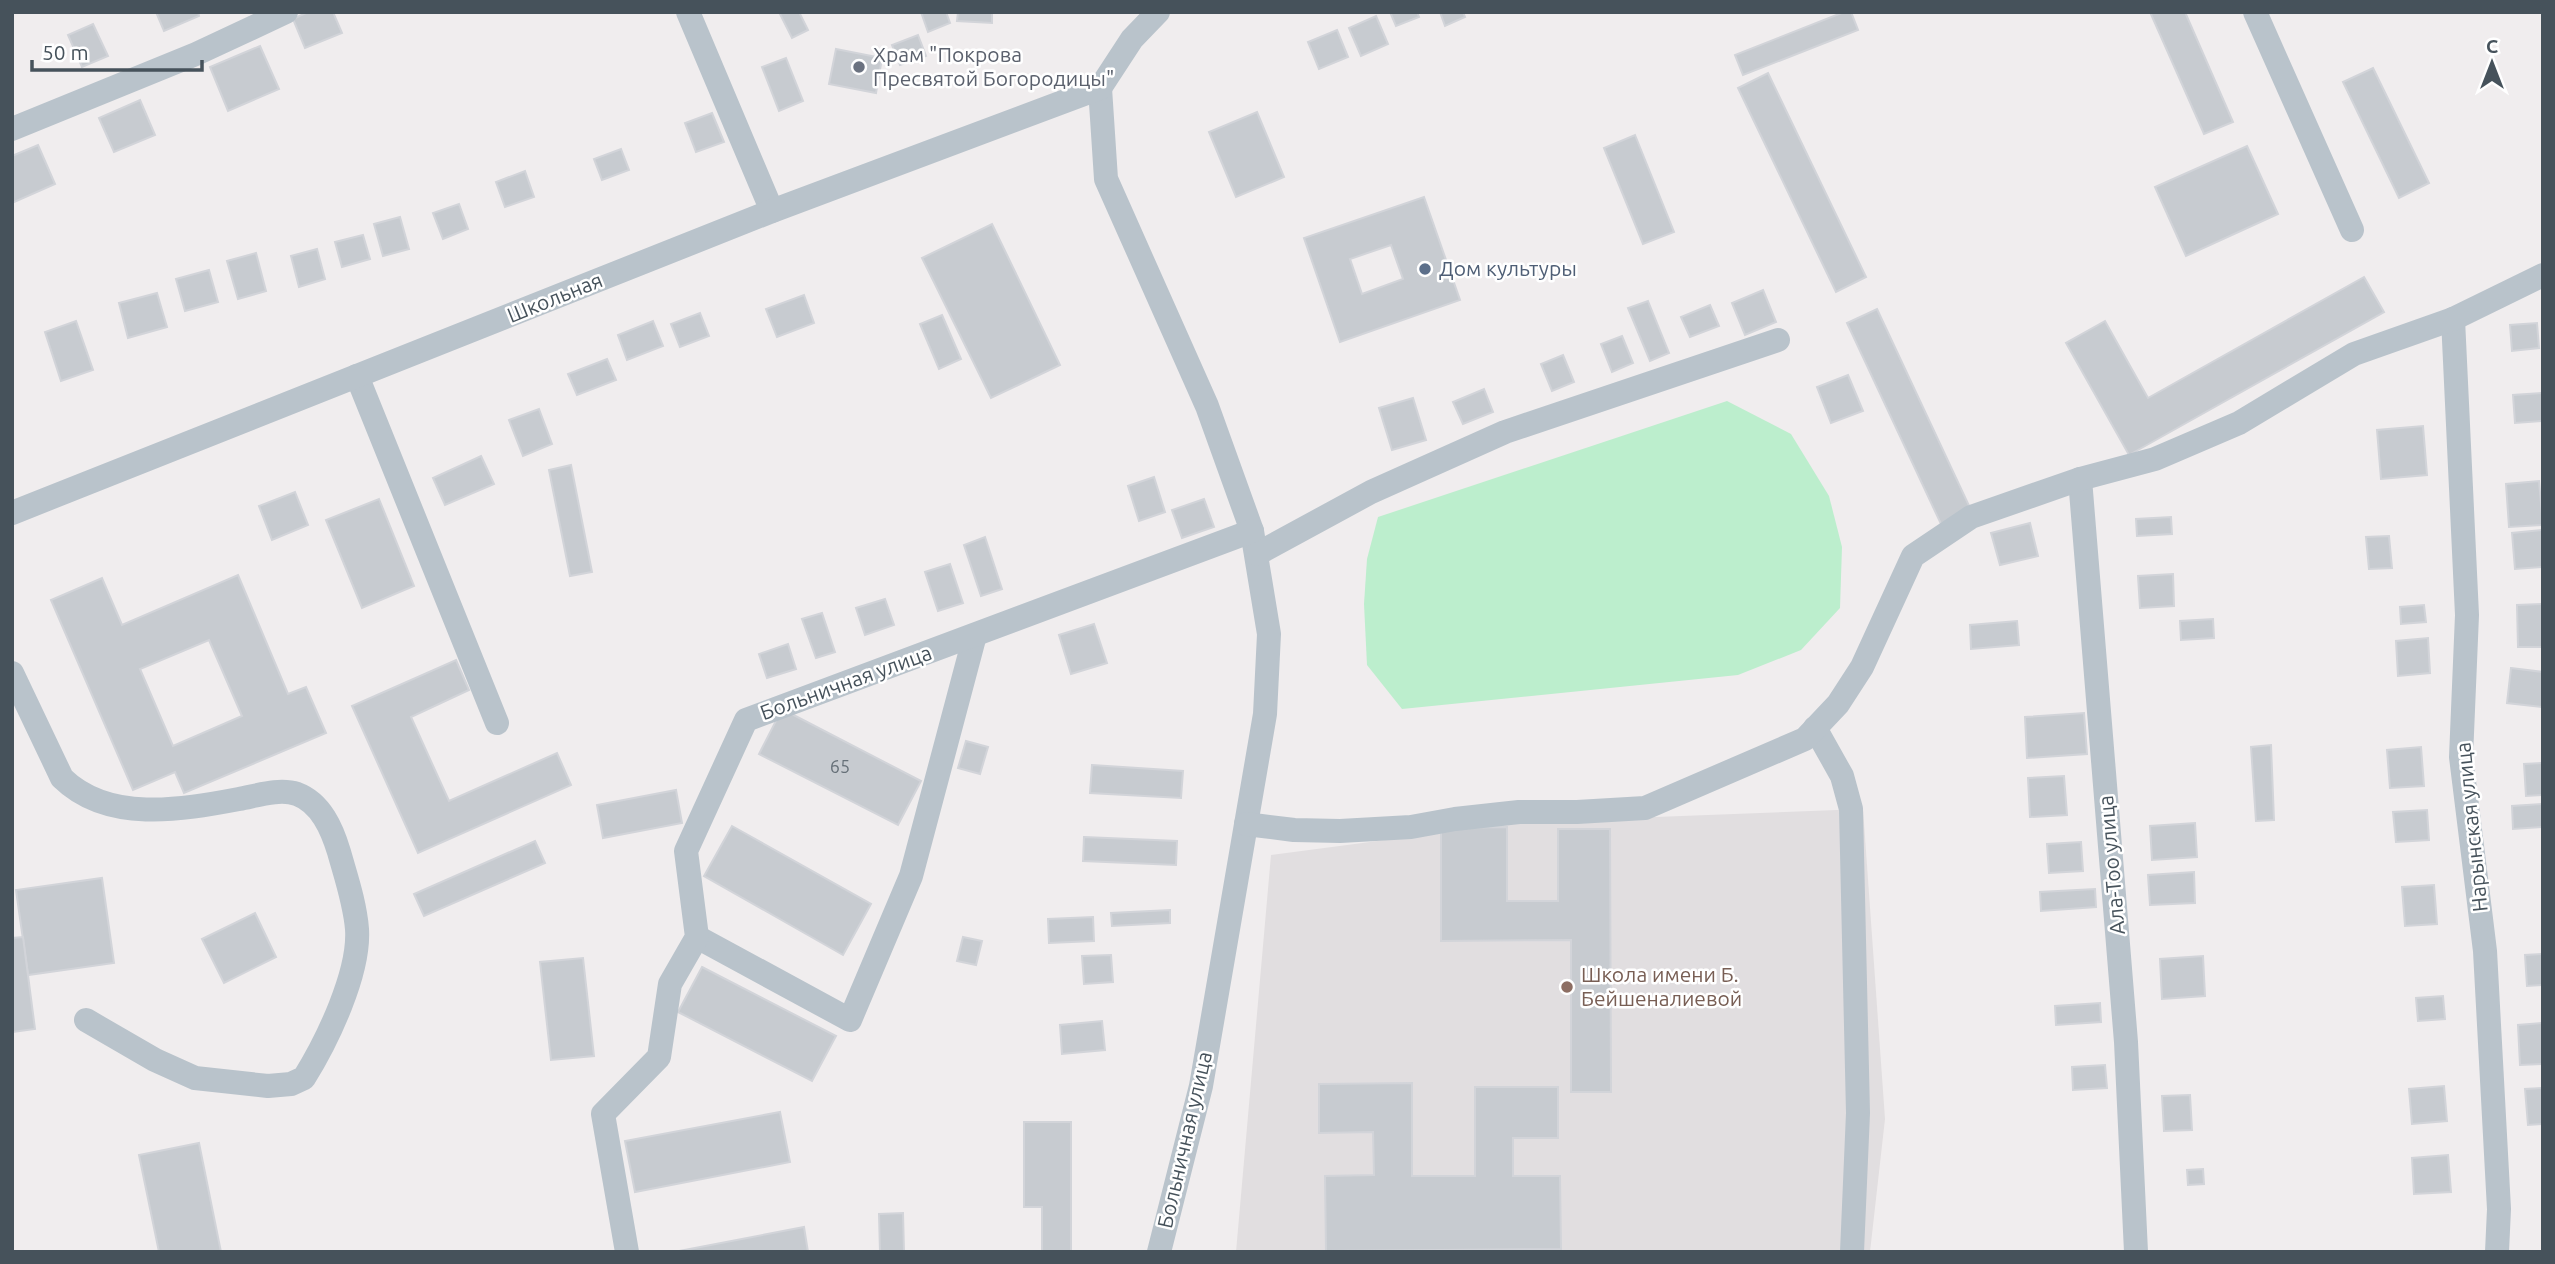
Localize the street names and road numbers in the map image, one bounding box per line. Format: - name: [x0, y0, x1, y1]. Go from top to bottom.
- street label: Школьная: [503, 267, 606, 327]
- street label: Больничная улица: [757, 640, 935, 724]
- street label: Нарынская улица: [2450, 741, 2492, 913]
- street label: Ала-Тоо улица: [2093, 794, 2129, 936]
- street label: Больничная улица: [1152, 1049, 1216, 1231]

